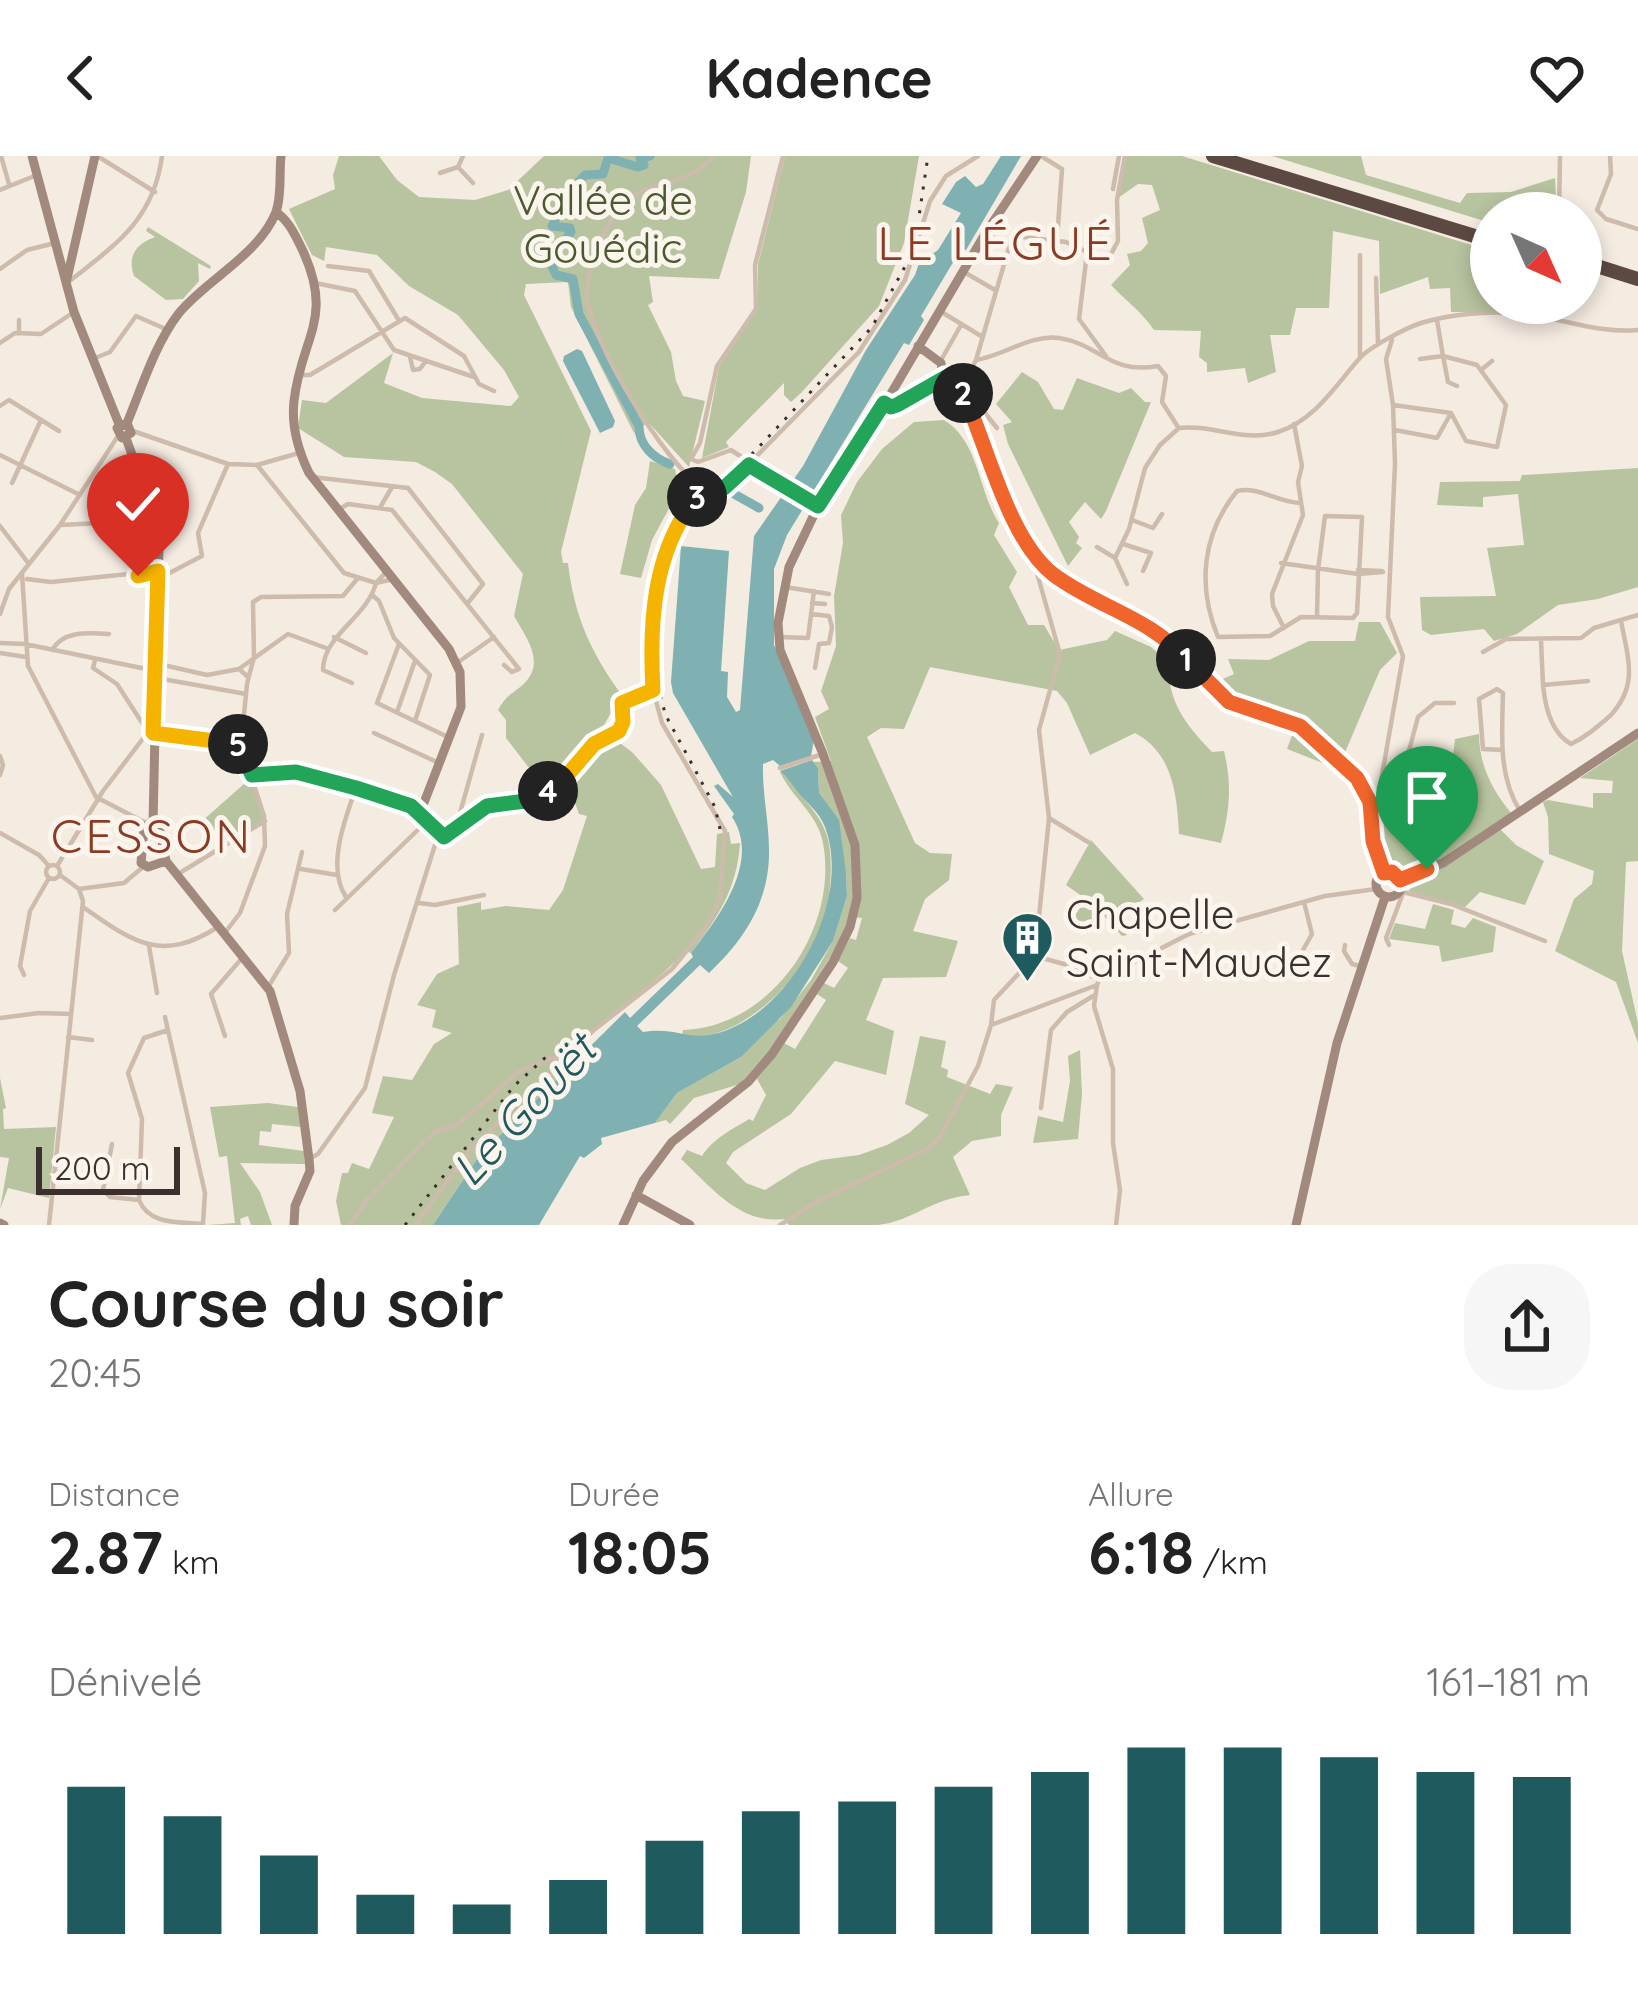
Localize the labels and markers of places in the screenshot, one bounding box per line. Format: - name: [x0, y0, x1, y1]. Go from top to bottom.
- pin: 2: [933, 363, 993, 423]
- pin: [87, 453, 189, 576]
- pin: 3: [667, 467, 727, 527]
- pin: 1: [1156, 629, 1216, 689]
- pin: 5: [208, 714, 268, 774]
- pin: [1376, 746, 1478, 869]
- pin: 4: [518, 761, 578, 821]
- place label: Chapelle Saint-Maudez: [1066, 887, 1332, 988]
- building icon: Chapelle Saint-Maudez: [999, 909, 1055, 983]

